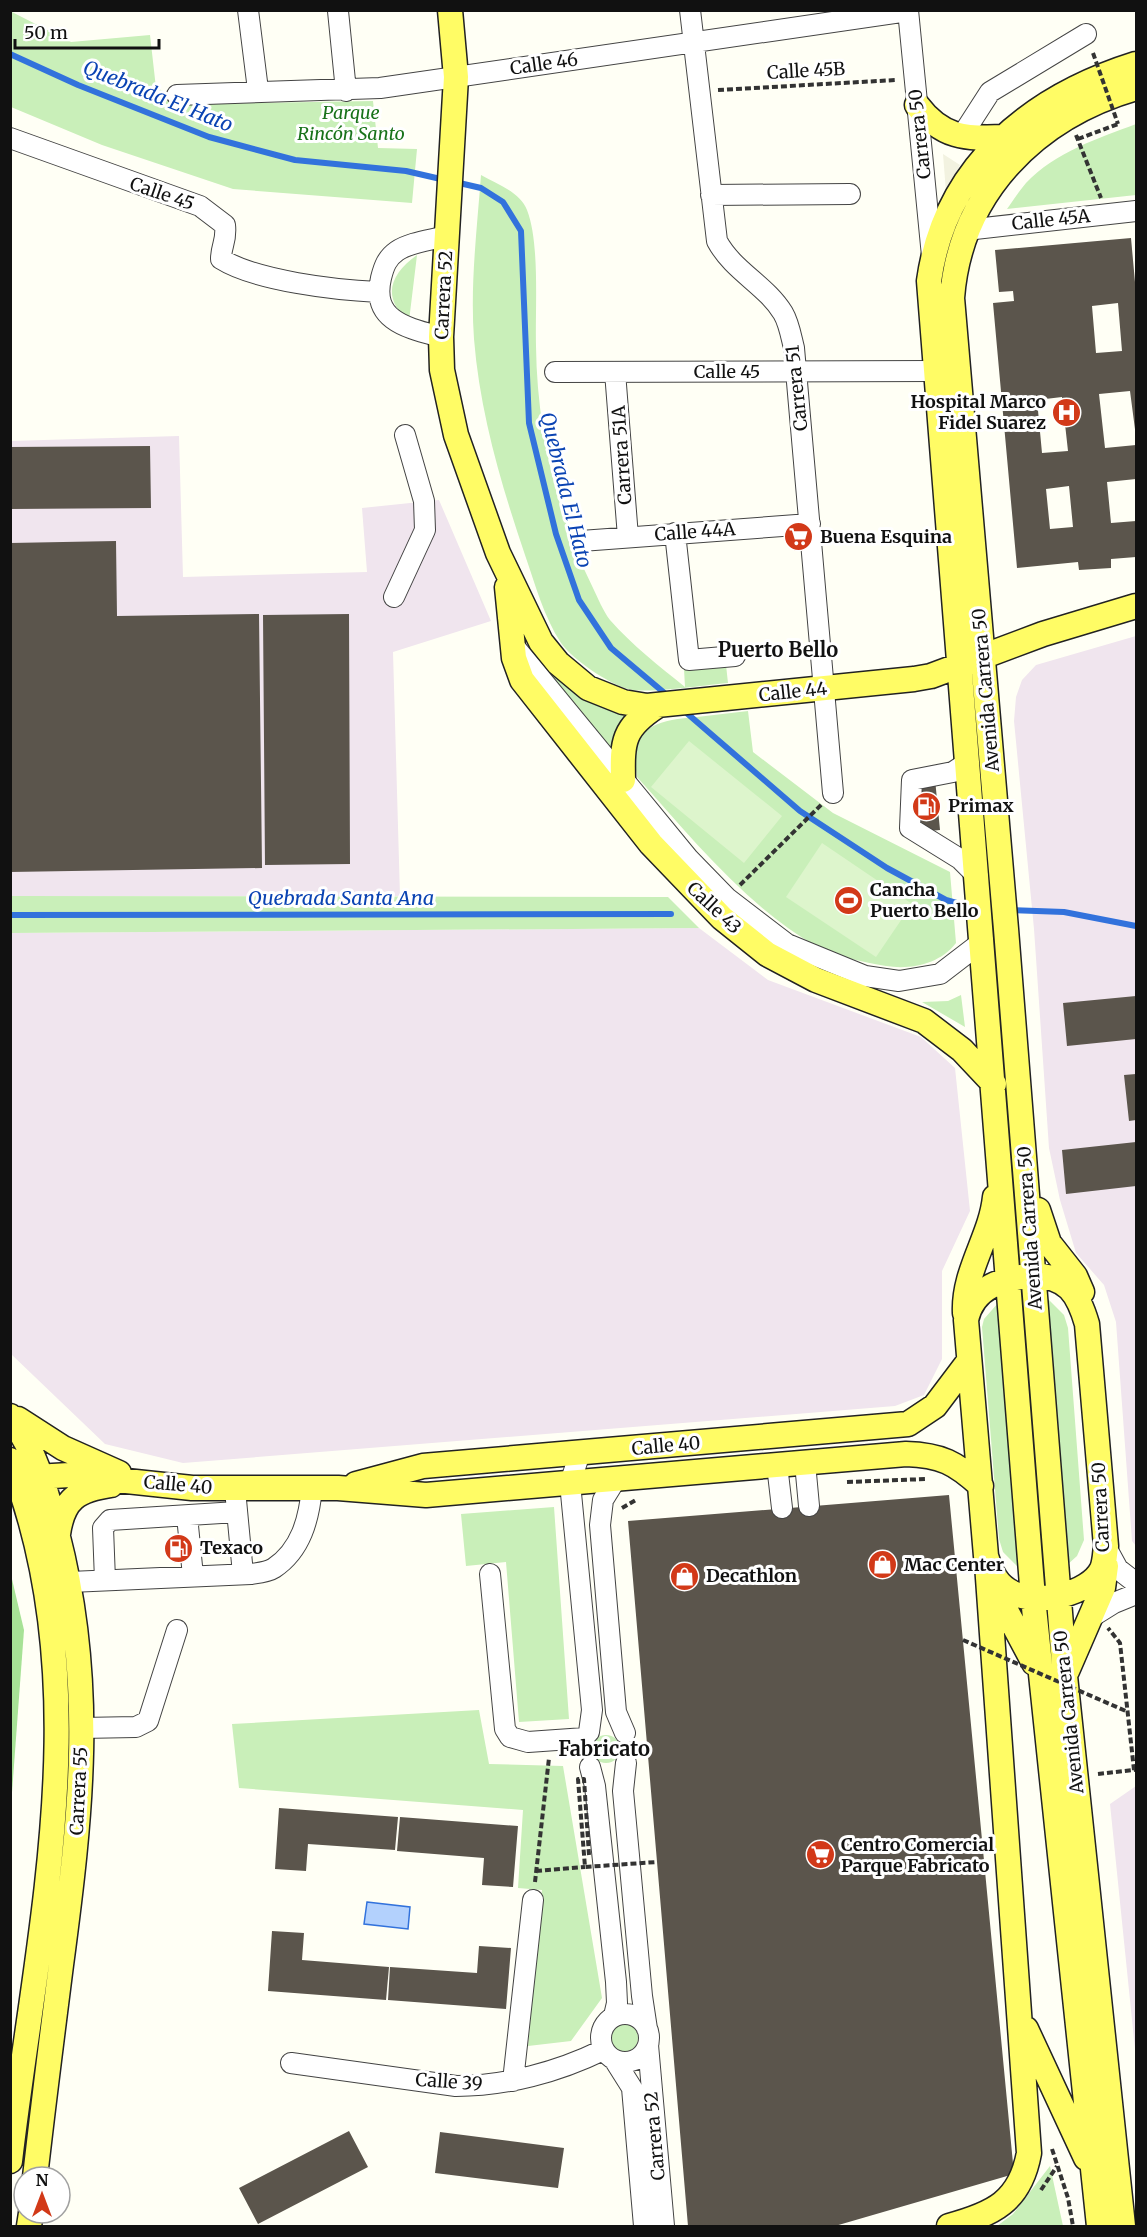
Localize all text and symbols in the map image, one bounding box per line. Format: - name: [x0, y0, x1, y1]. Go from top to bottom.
- scale bar: [15, 12, 159, 50]
- text: 50 m: [24, 21, 68, 44]
- street label: Calle 46: [509, 47, 579, 80]
- water label: Quebrada El Hato: [80, 54, 237, 137]
- street label: Calle 45B: [766, 57, 846, 84]
- street label: Carrera 50: [903, 88, 936, 180]
- park label: Parque Rincón Santo: [297, 101, 405, 145]
- street label: Calle 45: [127, 172, 197, 215]
- street label: Calle 45A: [1011, 204, 1092, 235]
- street label: Carrera 52: [430, 250, 457, 340]
- street label: Carrera 51: [781, 344, 812, 432]
- street label: Calle 45: [694, 360, 760, 383]
- place label: Hospital Marco Fidel Suarez: [911, 390, 1046, 434]
- hospital icon: Hospital Marco Fidel Suarez: [1051, 396, 1083, 428]
- street label: Carrera 51A: [607, 404, 636, 505]
- water label: Quebrada El Hato: [535, 410, 598, 570]
- street label: Calle 44A: [654, 517, 737, 546]
- supermarket icon: Buena Esquina: [783, 521, 815, 553]
- place label: Buena Esquina: [820, 525, 952, 548]
- street label: Avenida Carrera 50: [967, 607, 1004, 774]
- district label: Puerto Bello: [718, 637, 838, 662]
- street label: Calle 44: [758, 676, 828, 707]
- fuel station icon: Primax: [911, 790, 943, 822]
- place label: Primax: [948, 794, 1014, 817]
- street label: Calle 43: [682, 877, 746, 939]
- place label: Cancha Puerto Bello: [870, 878, 979, 922]
- sports icon: Cancha Puerto Bello: [833, 884, 865, 916]
- water label: Quebrada Santa Ana: [248, 885, 434, 910]
- street label: Avenida Carrera 50: [1012, 1145, 1047, 1312]
- street label: Calle 40: [631, 1431, 701, 1460]
- street label: Carrera 50: [1087, 1461, 1114, 1553]
- street label: Calle 40: [143, 1470, 213, 1499]
- fuel station icon: Texaco: [163, 1532, 195, 1564]
- place label: Texaco: [200, 1536, 263, 1559]
- shop icon: Mac Center: [867, 1549, 899, 1581]
- place label: Mac Center: [904, 1553, 1004, 1576]
- shop icon: Decathlon: [669, 1560, 701, 1592]
- place label: Decathlon: [706, 1564, 797, 1587]
- street label: Avenida Carrera 50: [1048, 1629, 1089, 1796]
- district label: Fabricato: [558, 1736, 650, 1761]
- street label: Carrera 55: [65, 1746, 92, 1836]
- place label: Centro Comercial Parque Fabricato: [841, 1833, 994, 1877]
- supermarket icon: Centro Comercial Parque Fabricato: [804, 1839, 836, 1871]
- street label: Calle 39: [415, 2068, 483, 2095]
- street label: Carrera 52: [639, 2091, 670, 2181]
- north arrow: [12, 2165, 72, 2225]
- text: N: [36, 2170, 49, 2190]

